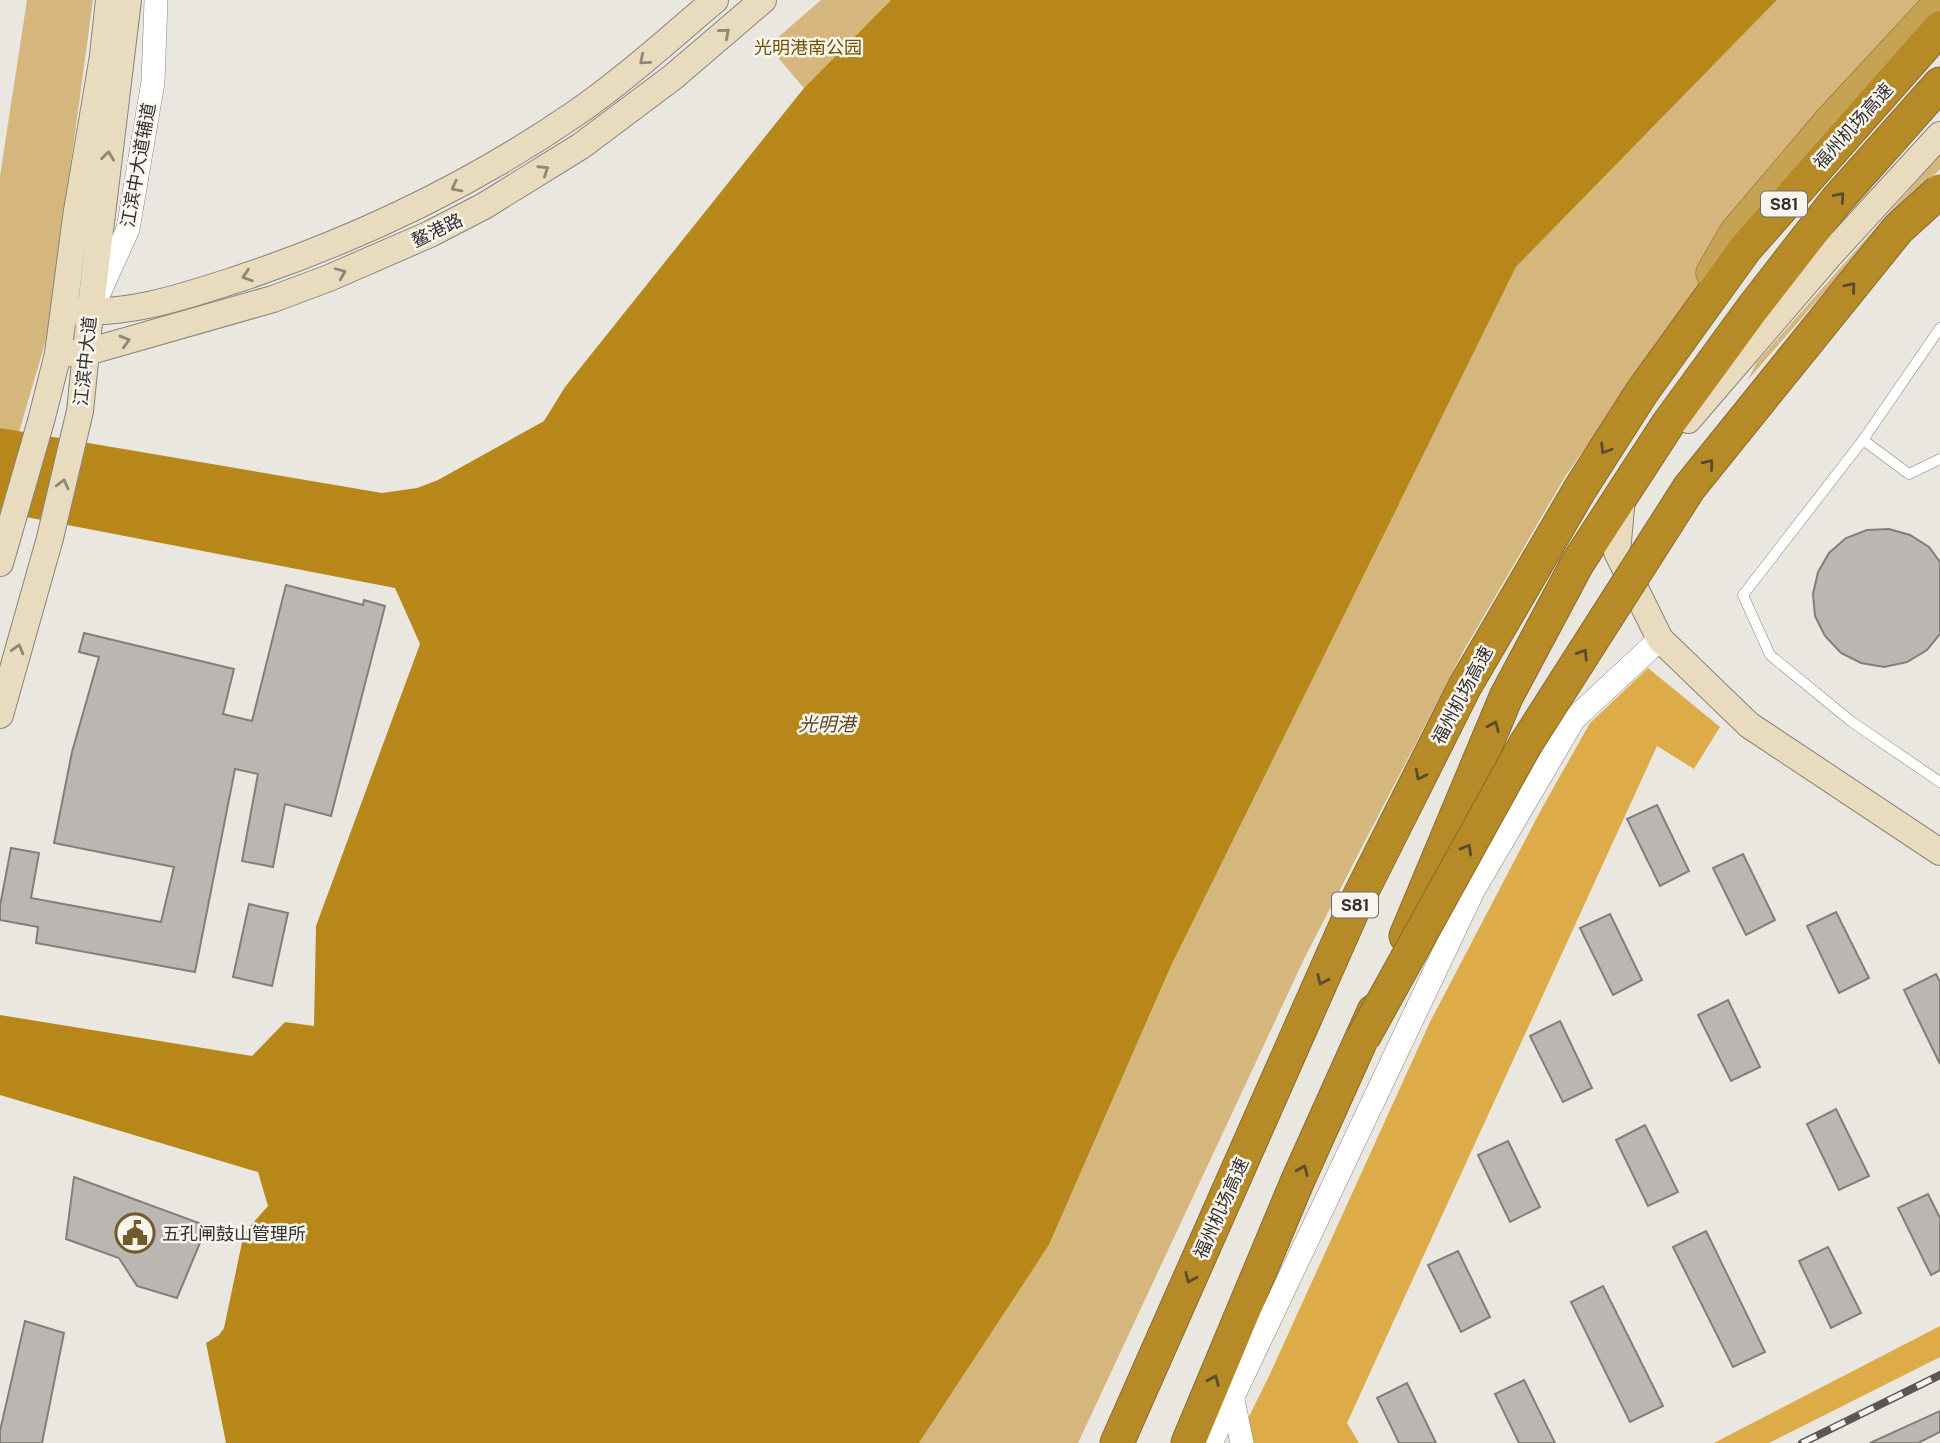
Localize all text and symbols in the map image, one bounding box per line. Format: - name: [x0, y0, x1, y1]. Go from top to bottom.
- one-way arrow: [717, 29, 730, 41]
- park label: 光明港南公园: [754, 37, 862, 58]
- one-way arrow: [640, 51, 652, 64]
- street label: 福州机场高速: [1809, 79, 1897, 173]
- street label: 江滨中大道辅道: [117, 101, 159, 229]
- one-way arrow: [101, 150, 116, 162]
- one-way arrow: [536, 165, 549, 178]
- one-way arrow: [451, 178, 463, 192]
- road number: S81: [1761, 192, 1807, 216]
- one-way arrow: [1832, 193, 1844, 206]
- street label: 鳌港路: [408, 209, 466, 251]
- one-way arrow: [335, 267, 347, 281]
- one-way arrow: [242, 268, 254, 282]
- one-way arrow: [1843, 282, 1855, 295]
- street label: 江滨中大道: [70, 315, 100, 407]
- one-way arrow: [118, 335, 130, 350]
- one-way arrow: [1601, 442, 1614, 455]
- one-way arrow: [1700, 460, 1713, 472]
- one-way arrow: [55, 478, 69, 490]
- street label: 福州机场高速: [1427, 642, 1497, 748]
- one-way arrow: [10, 643, 25, 655]
- one-way arrow: [1575, 649, 1588, 662]
- water label: 光明港: [798, 713, 858, 735]
- one-way arrow: [1485, 721, 1499, 733]
- one-way arrow: [1415, 768, 1429, 780]
- one-way arrow: [1459, 844, 1472, 857]
- road number: S81: [1332, 892, 1378, 917]
- one-way arrow: [1316, 973, 1330, 985]
- street label: 福州机场高速: [1189, 1154, 1253, 1262]
- one-way arrow: [1295, 1165, 1309, 1177]
- public building icon: 五孔闸鼓山管理所: [114, 1212, 156, 1254]
- place label: 五孔闸鼓山管理所: [162, 1223, 306, 1244]
- one-way arrow: [1184, 1270, 1198, 1283]
- one-way arrow: [1206, 1375, 1220, 1387]

